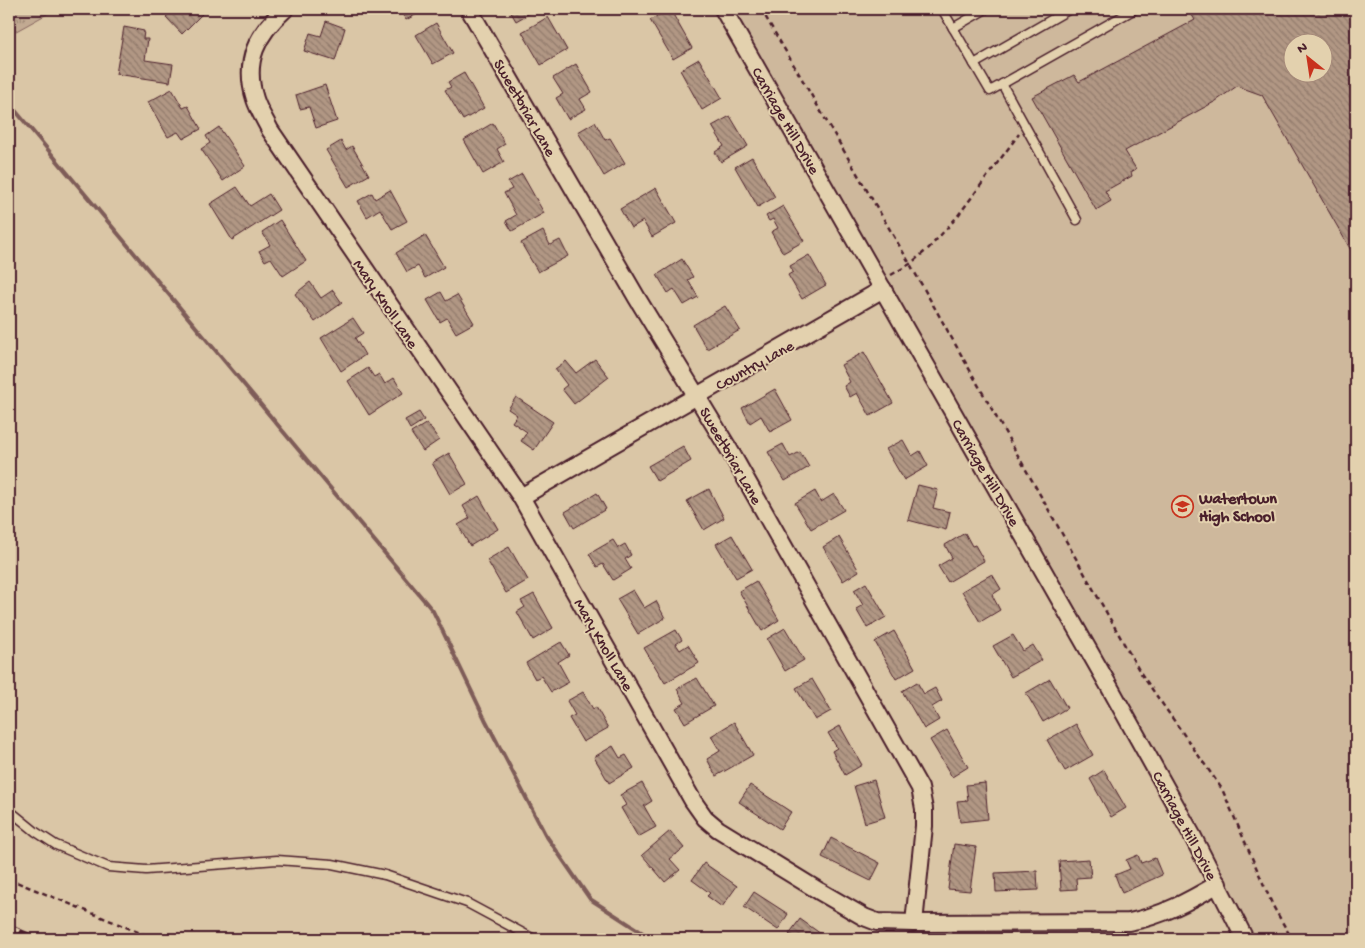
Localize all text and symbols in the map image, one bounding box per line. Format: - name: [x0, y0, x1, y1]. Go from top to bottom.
- north arrow: [1282, 32, 1332, 82]
- text: N: [1295, 39, 1311, 59]
- street label: Sweetbriar Lane: [487, 57, 559, 162]
- street label: Carriage Hill Drive: [746, 65, 823, 179]
- street label: Mary Knoll Lane: [347, 257, 421, 354]
- street label: Country Lane: [713, 337, 799, 396]
- street label: Sweetbriar Lane: [693, 405, 765, 510]
- street label: Carriage Hill Drive: [946, 417, 1023, 531]
- place label: Watertown High School: [1198, 491, 1277, 528]
- school or university icon: Watertown High School: [1171, 494, 1195, 518]
- street label: Mary Knoll Lane: [568, 596, 636, 696]
- street label: Carriage Hill Drive: [1146, 769, 1220, 885]

